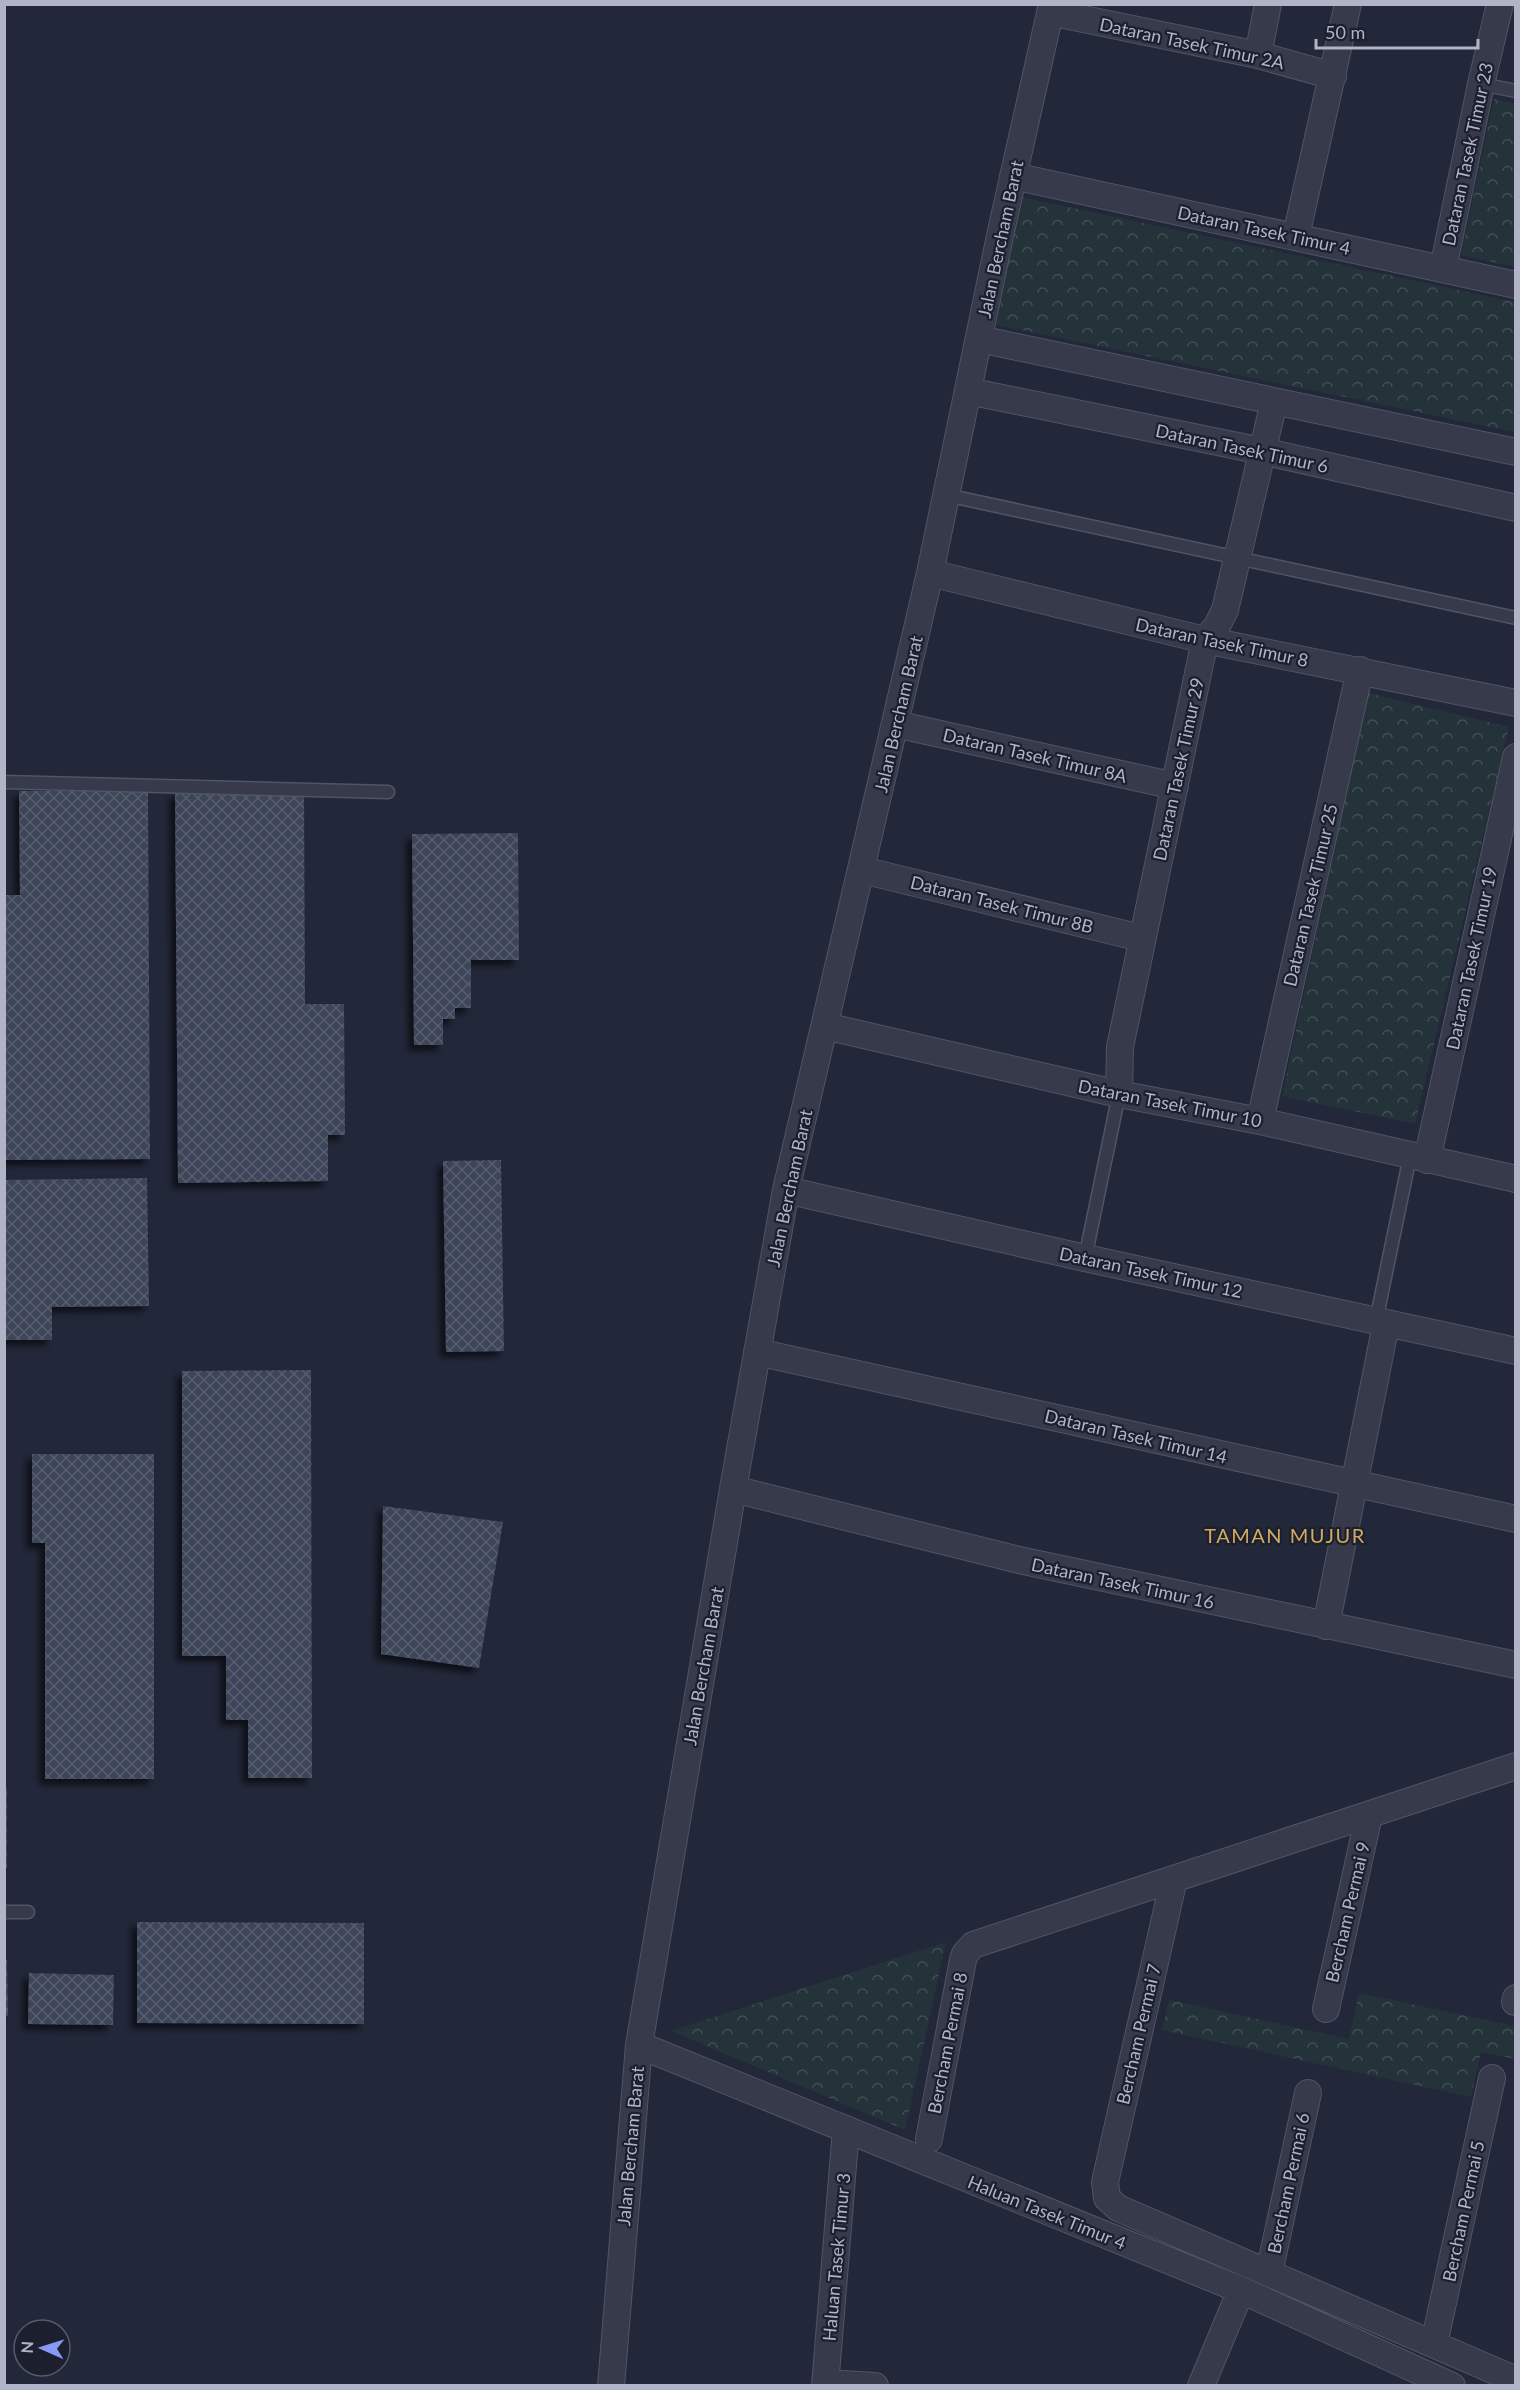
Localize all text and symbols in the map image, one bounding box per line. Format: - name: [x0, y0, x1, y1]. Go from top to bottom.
- scale bar: [1316, 12, 1478, 50]
- street label: Dataran Tasek Timur 2A: [1098, 13, 1287, 74]
- text: 50 m: [1325, 21, 1365, 43]
- street label: Dataran Tasek Timur 23: [1437, 60, 1497, 248]
- street label: Jalan Bercham Barat: [973, 158, 1028, 320]
- street label: Dataran Tasek Timur 4: [1176, 201, 1352, 259]
- street label: Dataran Tasek Timur 6: [1154, 419, 1330, 477]
- street label: Dataran Tasek Timur 8: [1134, 613, 1310, 671]
- street label: Jalan Bercham Barat: [869, 633, 927, 795]
- street label: Dataran Tasek Timur 29: [1148, 675, 1208, 863]
- street label: Dataran Tasek Timur 8A: [941, 723, 1130, 787]
- street label: Dataran Tasek Timur 25: [1278, 802, 1342, 988]
- street label: Dataran Tasek Timur 19: [1441, 864, 1501, 1052]
- street label: Dataran Tasek Timur 8B: [908, 871, 1096, 937]
- street label: Dataran Tasek Timur 10: [1076, 1074, 1264, 1132]
- street label: Jalan Bercham Barat: [762, 1107, 817, 1269]
- street label: Dataran Tasek Timur 12: [1057, 1242, 1245, 1302]
- street label: Dataran Tasek Timur 14: [1043, 1404, 1229, 1468]
- district label: TAMAN MUJUR: [1204, 1523, 1366, 1547]
- street label: Dataran Tasek Timur 16: [1029, 1553, 1217, 1613]
- street label: Jalan Bercham Barat: [678, 1585, 728, 1747]
- street label: Bercham Permai 9: [1320, 1840, 1374, 1984]
- street label: Bercham Permai 7: [1111, 1962, 1165, 2106]
- street label: Bercham Permai 8: [922, 1970, 972, 2116]
- street label: Jalan Bercham Barat: [612, 2065, 648, 2227]
- street label: Bercham Permai 6: [1262, 2110, 1314, 2256]
- street label: Bercham Permai 5: [1437, 2138, 1489, 2284]
- street label: Haluan Tasek Timur 4: [965, 2170, 1129, 2254]
- street label: Haluan Tasek Timur 3: [818, 2172, 854, 2342]
- north arrow: [12, 2318, 72, 2378]
- text: N: [17, 2341, 36, 2354]

